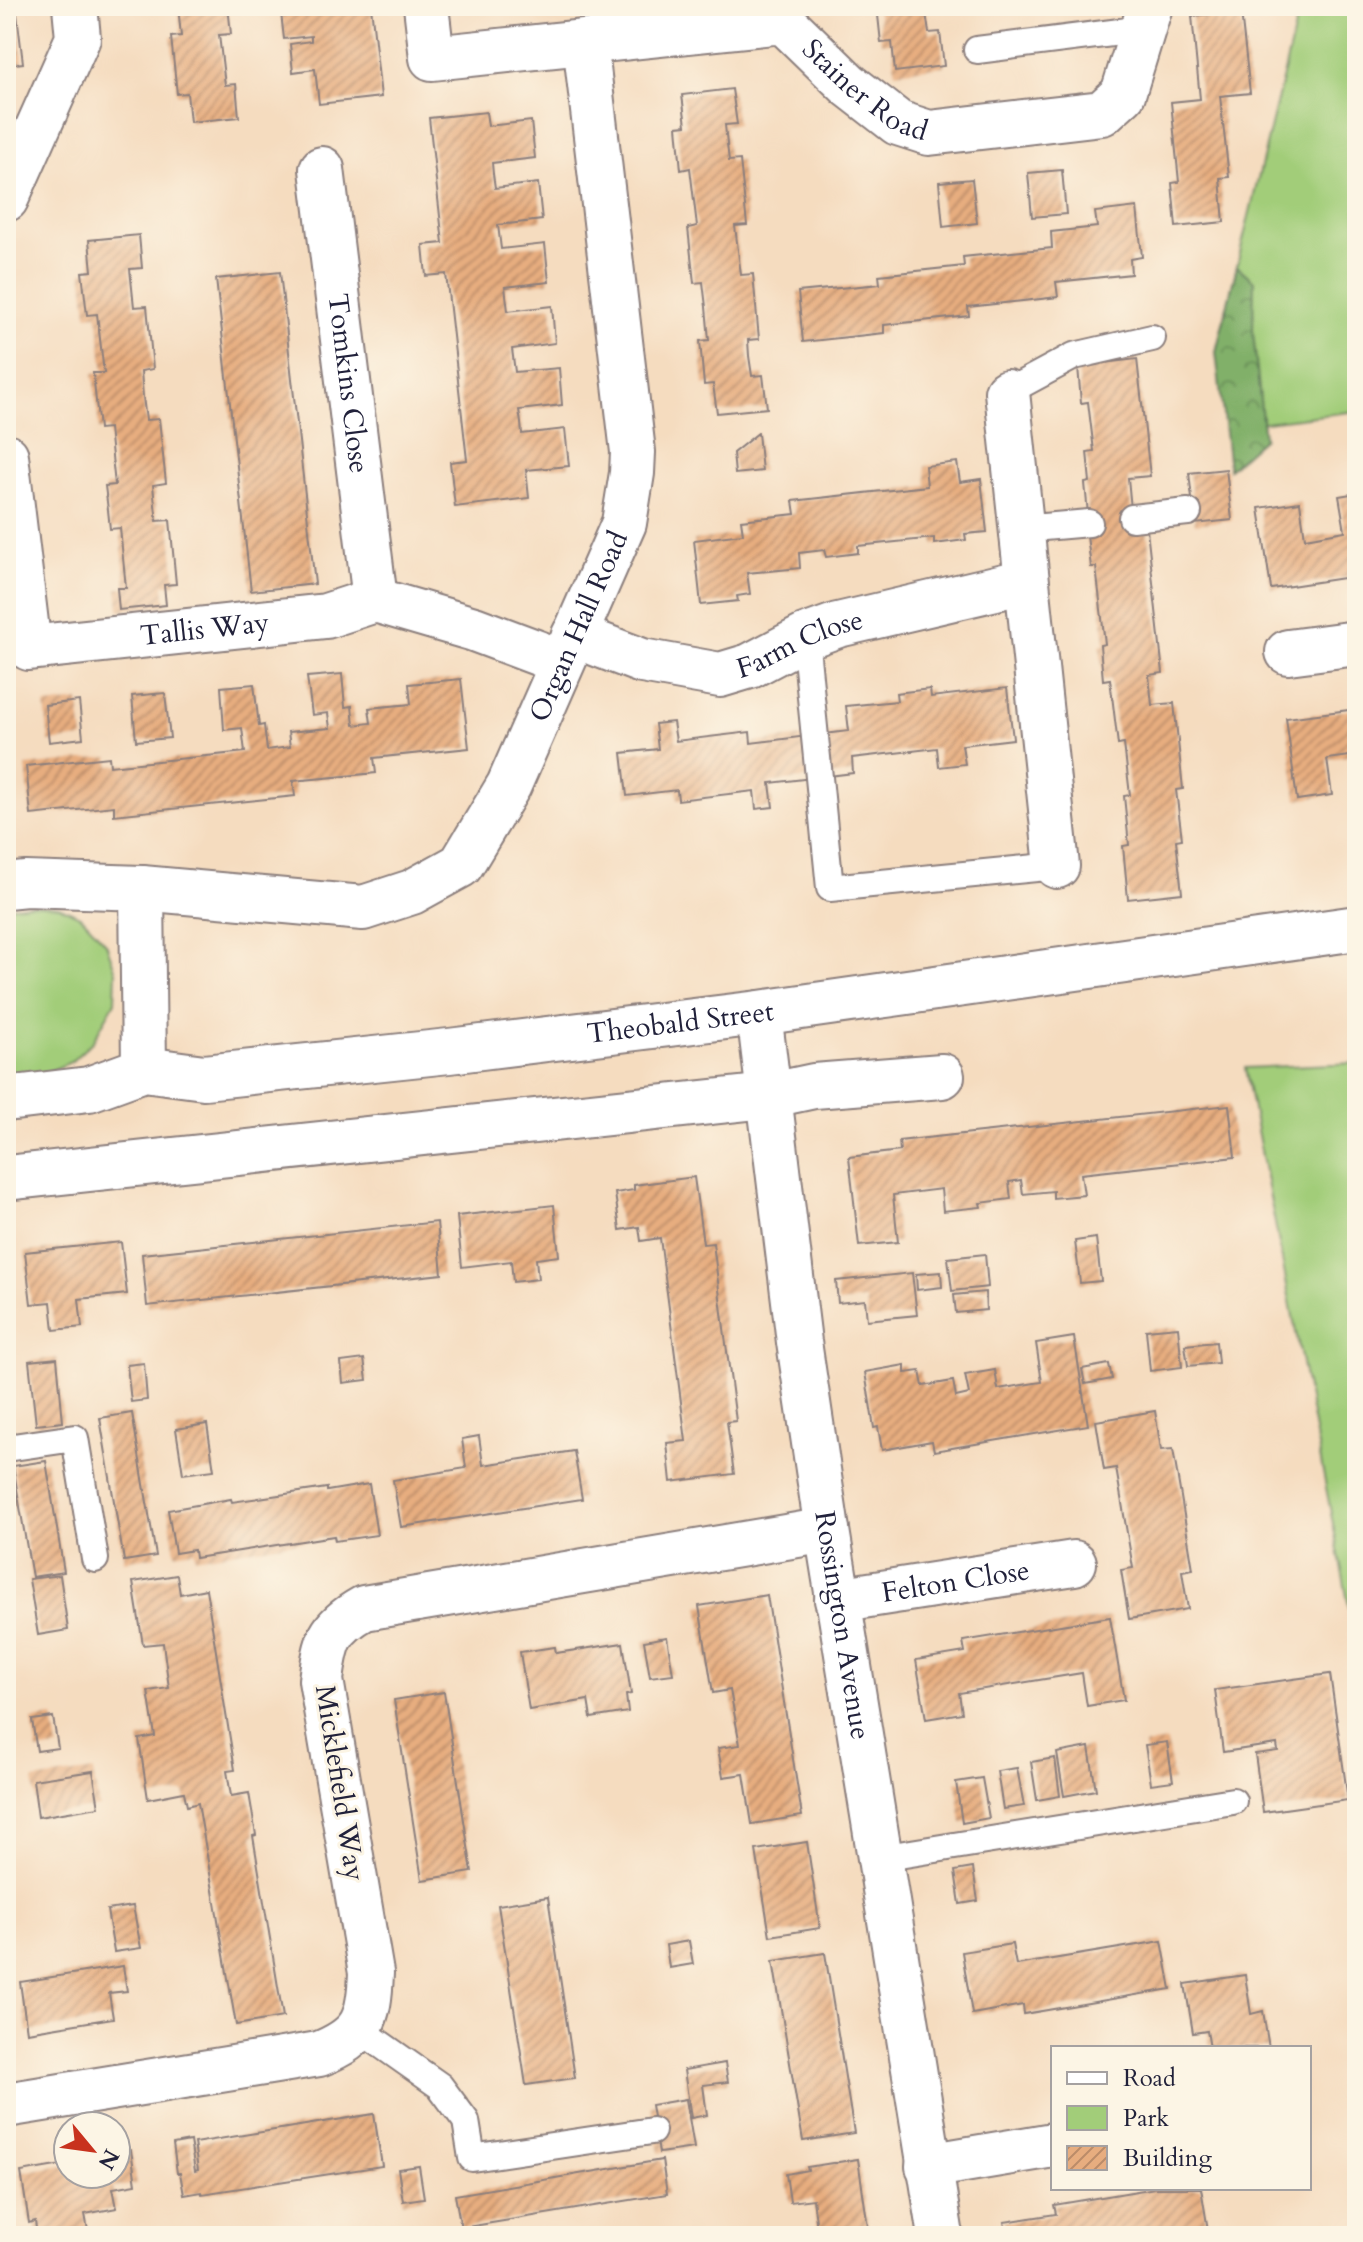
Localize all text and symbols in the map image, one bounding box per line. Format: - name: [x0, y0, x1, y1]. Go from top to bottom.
- street label: Stainer Road: [794, 31, 933, 150]
- street label: Tomkins Close: [318, 291, 378, 475]
- street label: Organ Hall Road: [520, 525, 637, 728]
- street label: Farm Close: [732, 601, 867, 688]
- street label: Tallis Way: [138, 603, 271, 655]
- street label: Theobald Street: [585, 992, 776, 1053]
- street label: Rossington Avenue: [805, 1508, 880, 1742]
- street label: Felton Close: [879, 1551, 1032, 1612]
- street label: Micklefield Way: [306, 1682, 374, 1884]
- legend: [1051, 2046, 1311, 2190]
- text: Road: [1123, 2062, 1176, 2095]
- text: Park: [1123, 2102, 1169, 2135]
- north arrow: [52, 2110, 132, 2190]
- text: Building: [1123, 2142, 1213, 2175]
- text: N: [91, 2144, 126, 2175]

